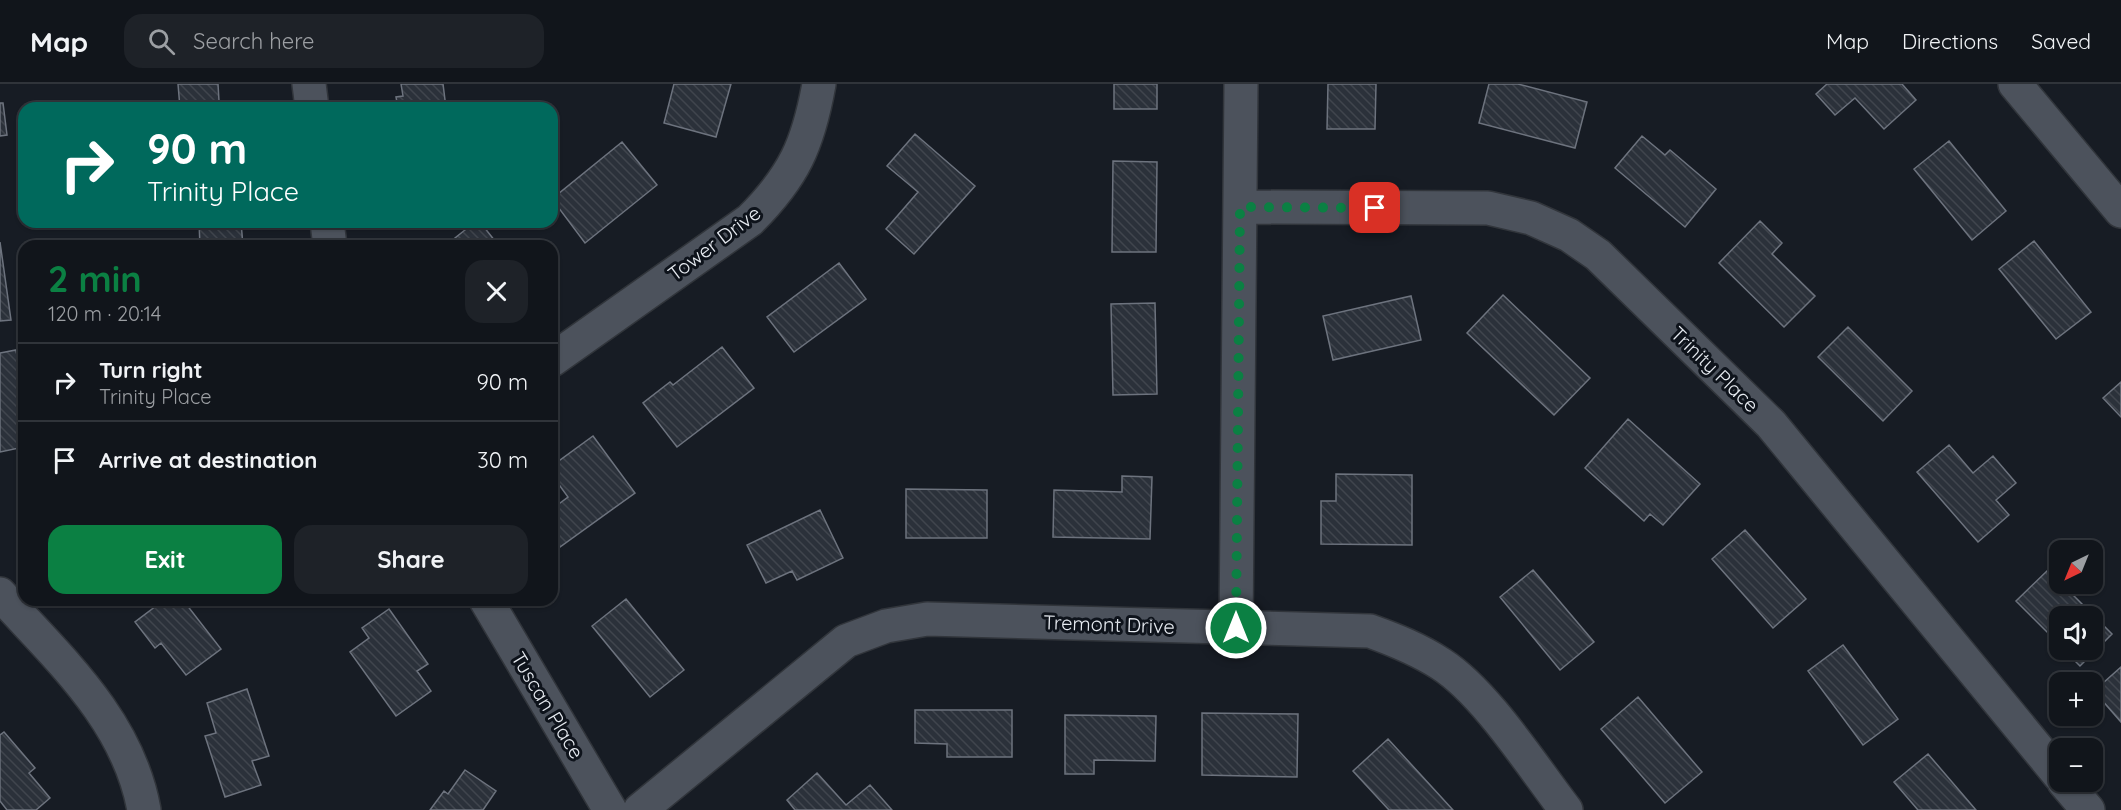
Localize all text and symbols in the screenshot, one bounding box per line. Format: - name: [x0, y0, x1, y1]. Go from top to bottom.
- search box: [124, 14, 544, 68]
- text: Map: [30, 24, 88, 59]
- icon: search: [145, 25, 178, 58]
- text: Search here: [193, 27, 315, 55]
- text: Map: [1826, 28, 1869, 54]
- text: Directions: [1902, 28, 1998, 54]
- text: Saved: [2031, 28, 2091, 54]
- text: 90 m: [147, 122, 247, 175]
- icon: right: [48, 126, 126, 204]
- text: Trinity Place: [147, 174, 299, 208]
- pin: [1349, 182, 1400, 233]
- icon: arrive: [1358, 191, 1391, 224]
- street label: Tower Drive: [663, 200, 765, 286]
- text: 2 min: [48, 256, 142, 301]
- button: close: [465, 260, 528, 323]
- text: 120 m · 20:14: [48, 301, 161, 326]
- street label: Trinity Place: [1666, 321, 1764, 417]
- text: Turn right: [99, 356, 203, 384]
- icon: right: [48, 366, 81, 399]
- text: 90 m: [477, 368, 528, 396]
- text: Trinity Place: [99, 384, 212, 409]
- icon: arrive: [48, 444, 81, 477]
- text: Arrive at destination: [99, 446, 317, 474]
- text: 30 m: [477, 446, 528, 474]
- button: Exit: [48, 525, 282, 594]
- button: Share: [294, 525, 528, 594]
- north arrow: [2049, 540, 2103, 594]
- map controls: [2049, 540, 2103, 792]
- position arrow: [1204, 596, 1268, 660]
- button: sound: [2049, 606, 2103, 660]
- street label: Tremont Drive: [1043, 609, 1175, 639]
- street label: Tuscan Place: [506, 647, 590, 763]
- button: +: [2049, 672, 2103, 726]
- button: −: [2049, 738, 2103, 792]

